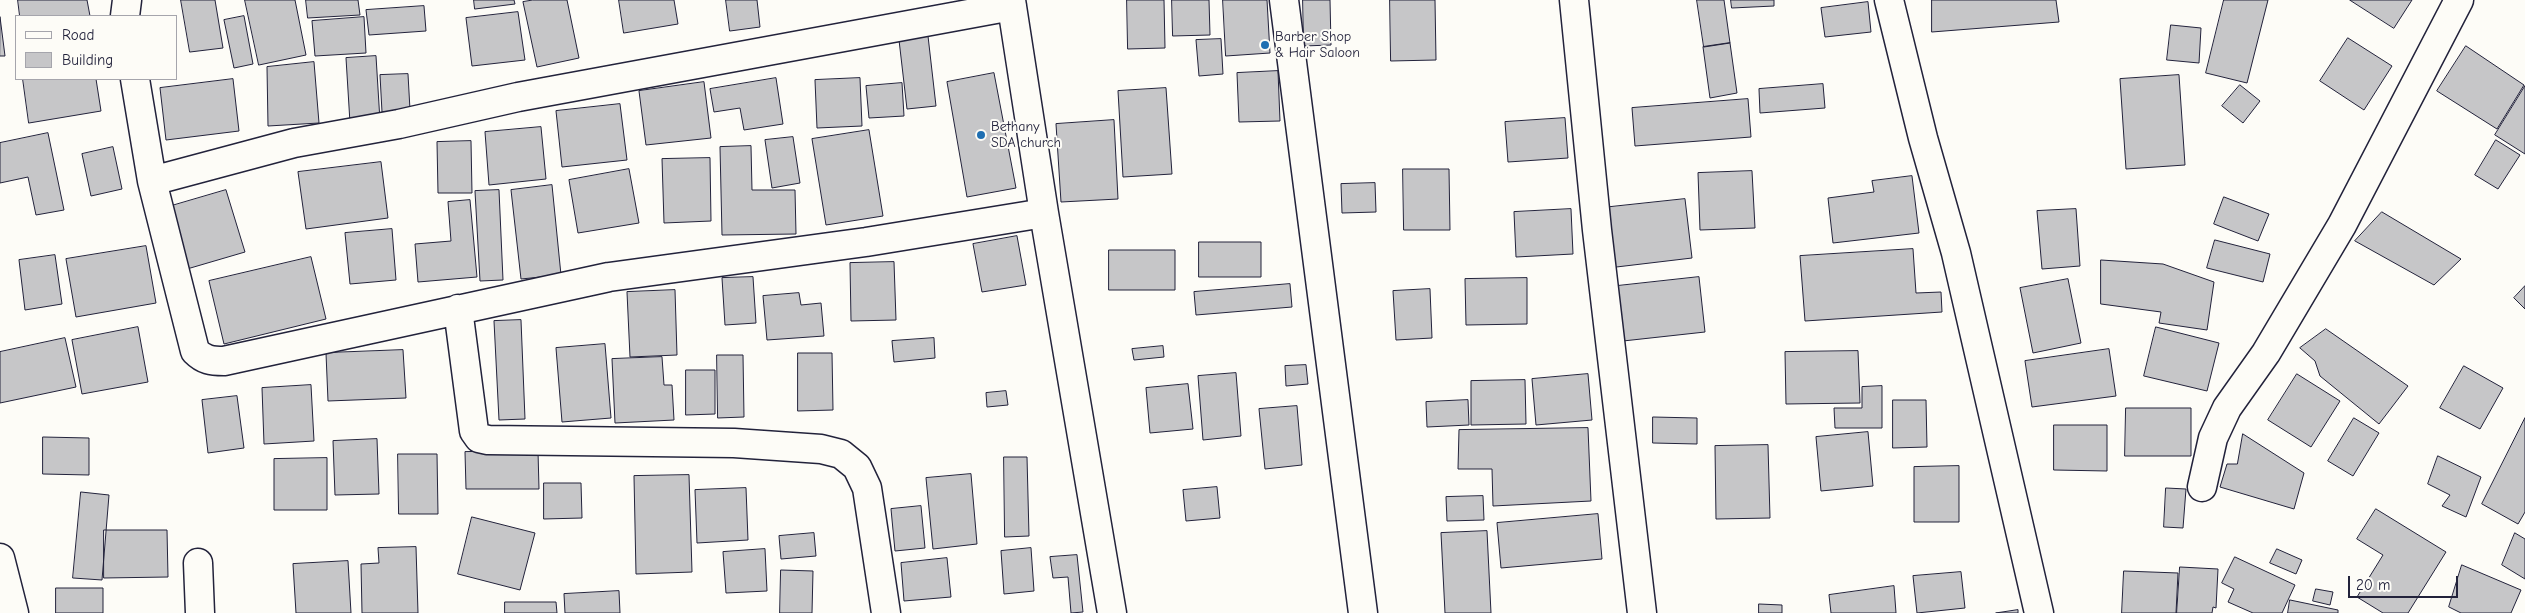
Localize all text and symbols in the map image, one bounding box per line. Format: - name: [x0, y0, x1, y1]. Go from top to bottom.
- legend: [15, 15, 178, 80]
- text: Road: [62, 26, 94, 44]
- place label: Barber Shop & Hair Saloon: [1275, 29, 1360, 62]
- marker: Barber Shop & Hair Saloon: [1259, 39, 1271, 51]
- text: Building: [62, 51, 113, 69]
- place label: Bethany SDA church: [991, 119, 1061, 152]
- marker: Bethany SDA church: [975, 129, 987, 141]
- scale bar: [2350, 566, 2460, 598]
- text: 20 m: [2356, 576, 2390, 594]

